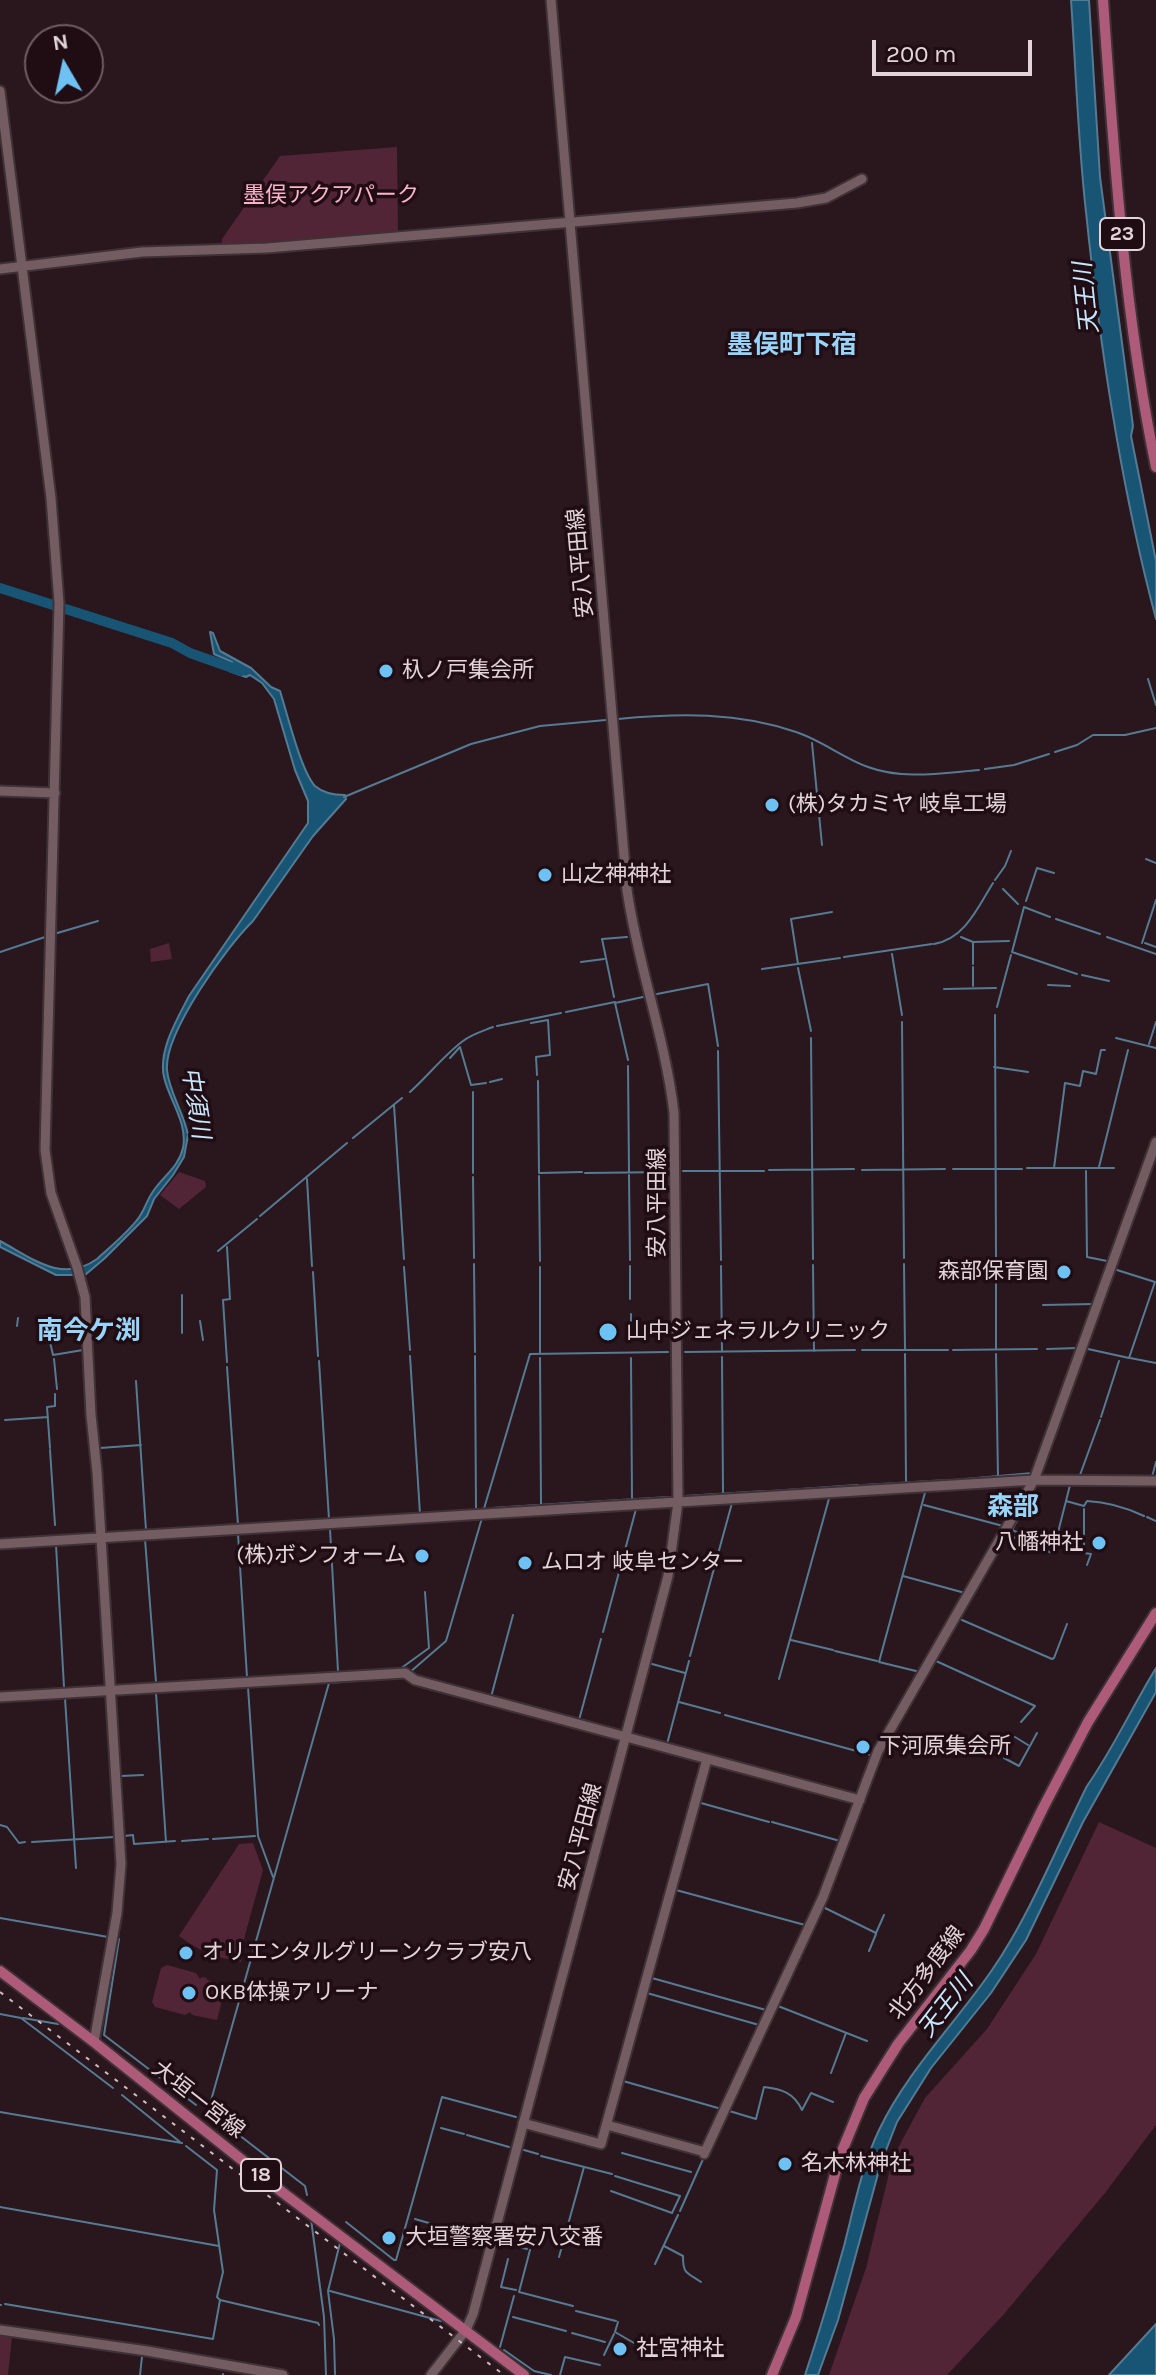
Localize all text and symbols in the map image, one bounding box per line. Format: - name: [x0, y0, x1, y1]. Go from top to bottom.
- north arrow: [24, 24, 104, 104]
- scale bar: [876, 24, 1036, 74]
- text: N: [51, 28, 70, 56]
- text: 200 m: [886, 40, 957, 68]
- park label: 墨俣アクアパーク: [243, 183, 419, 209]
- road number: 23: [1100, 218, 1144, 250]
- water label: 天王川: [1069, 261, 1105, 335]
- district label: 墨俣町下宿: [727, 330, 857, 362]
- street label: 安八平田線: [563, 507, 599, 619]
- place label: 杁ノ戸集会所: [402, 658, 534, 684]
- marker: 杁ノ戸集会所: [377, 662, 395, 680]
- place label: (株)タカミヤ 岐阜工場: [788, 792, 1007, 818]
- marker: (株)タカミヤ 岐阜工場: [763, 796, 781, 814]
- place label: 山之神神社: [561, 862, 671, 888]
- marker: 山之神神社: [536, 866, 554, 884]
- water label: 中須川: [175, 1065, 215, 1141]
- street label: 安八平田線: [645, 1148, 671, 1258]
- place label: 森部保育園: [938, 1259, 1048, 1285]
- marker: 森部保育園: [1055, 1263, 1073, 1281]
- district label: 南今ケ渕: [37, 1316, 141, 1348]
- place label: 山中ジェネラルクリニック: [626, 1319, 890, 1345]
- marker: 山中ジェネラルクリニック: [597, 1321, 619, 1343]
- district label: 森部: [987, 1492, 1039, 1524]
- place label: 八幡神社: [995, 1530, 1083, 1556]
- marker: 八幡神社: [1090, 1534, 1108, 1552]
- place label: (株)ボンフォーム: [236, 1543, 406, 1569]
- marker: (株)ボンフォーム: [413, 1547, 431, 1565]
- place label: ムロオ 岐阜センター: [541, 1550, 744, 1576]
- marker: ムロオ 岐阜センター: [516, 1554, 534, 1572]
- place label: 下河原集会所: [879, 1734, 1011, 1760]
- marker: 下河原集会所: [854, 1738, 872, 1756]
- street label: 安八平田線: [554, 1780, 608, 1894]
- street label: 北方多度線: [883, 1921, 971, 2025]
- place label: オリエンタルグリーンクラブ安八: [202, 1940, 532, 1966]
- marker: オリエンタルグリーンクラブ安八: [177, 1944, 195, 1962]
- water label: 天王川: [912, 1969, 980, 2043]
- place label: OKB体操アリーナ: [205, 1980, 378, 2006]
- marker: OKB体操アリーナ: [180, 1984, 198, 2002]
- street label: 大垣一宮線: [147, 2056, 249, 2144]
- place label: 名木林神社: [801, 2151, 911, 2177]
- marker: 名木林神社: [776, 2155, 794, 2173]
- road number: 18: [241, 2159, 281, 2191]
- place label: 大垣警察署安八交番: [405, 2225, 603, 2251]
- marker: 大垣警察署安八交番: [380, 2229, 398, 2247]
- place label: 社宮神社: [636, 2336, 724, 2362]
- marker: 社宮神社: [611, 2340, 629, 2358]

